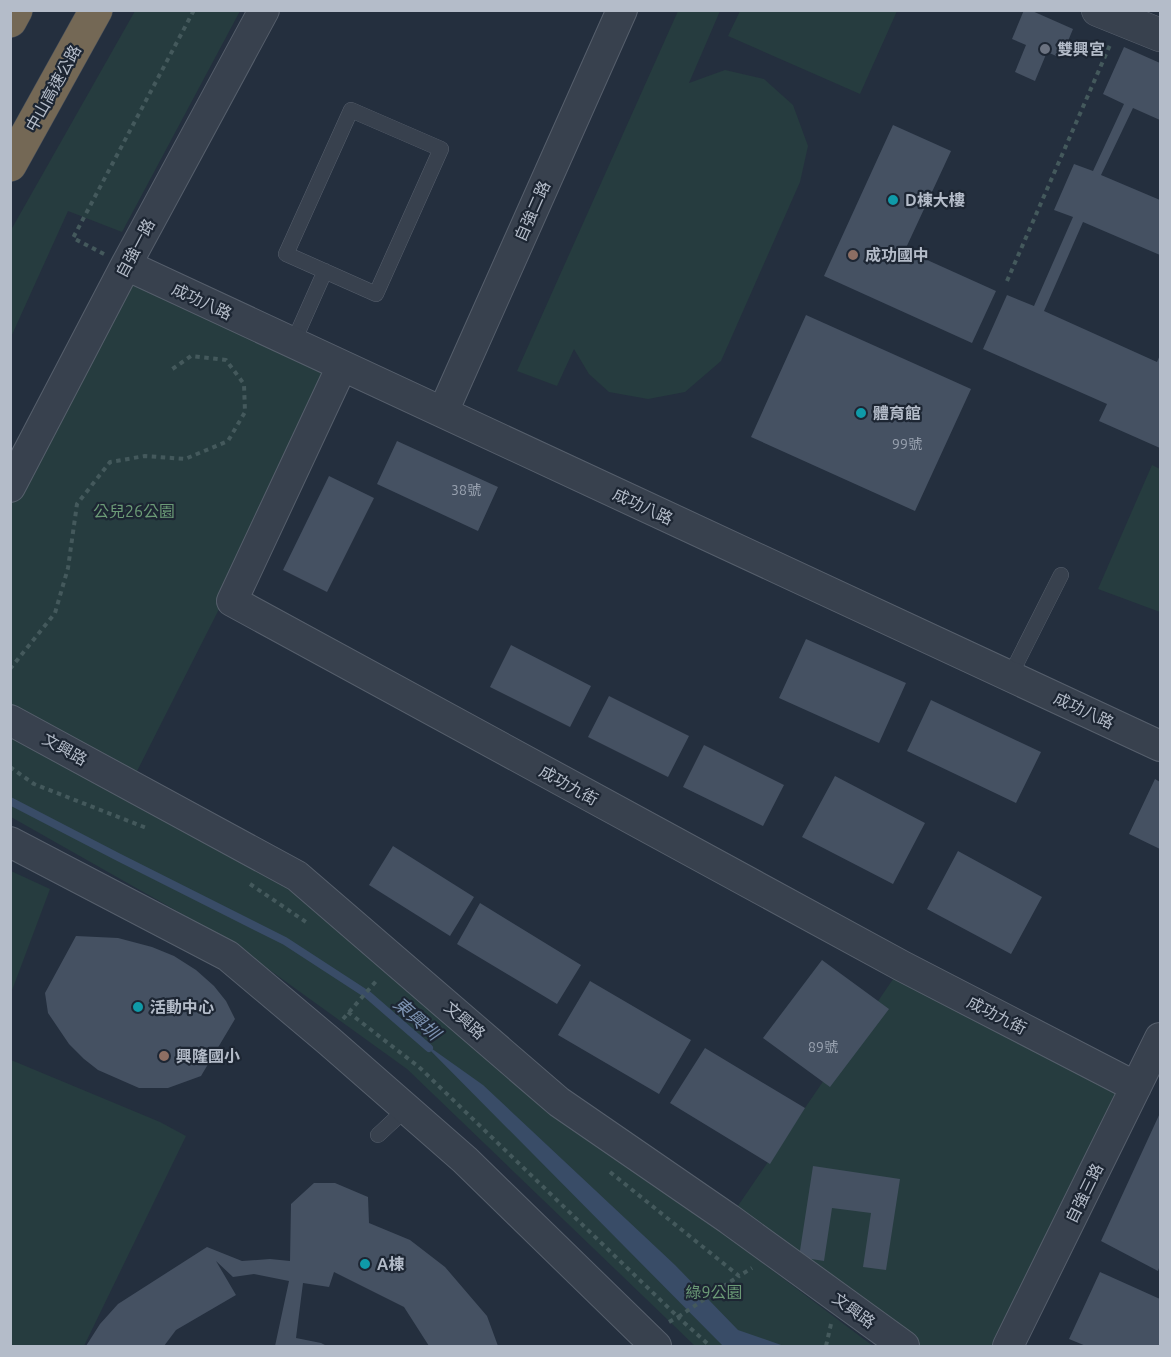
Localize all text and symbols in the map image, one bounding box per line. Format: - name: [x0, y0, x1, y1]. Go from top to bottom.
- place label: 雙興宮: [1057, 40, 1105, 58]
- street label: 中山高速公路: [22, 42, 84, 134]
- marker: 雙興宮: [1038, 42, 1052, 56]
- street label: 自強二路: [511, 178, 553, 244]
- place label: D棟大樓: [905, 191, 965, 209]
- marker: D棟大樓: [886, 193, 900, 207]
- street label: 自強一路: [112, 216, 158, 280]
- place label: 成功國中: [865, 246, 929, 264]
- marker: 成功國中: [846, 248, 860, 262]
- street label: 成功八路: [169, 279, 235, 323]
- place label: 體育館: [873, 404, 921, 422]
- marker: 體育館: [854, 406, 868, 420]
- house number: 99號: [892, 436, 922, 452]
- house number: 38號: [451, 482, 481, 498]
- street label: 成功八路: [610, 484, 676, 528]
- park label: 公兒26公園: [93, 502, 175, 520]
- street label: 成功八路: [1051, 688, 1117, 732]
- street label: 文興路: [40, 729, 90, 769]
- street label: 成功九街: [537, 762, 601, 808]
- street label: 成功九街: [964, 992, 1030, 1038]
- water label: 東興圳: [390, 993, 446, 1045]
- street label: 文興路: [441, 997, 489, 1043]
- place label: 活動中心: [150, 998, 214, 1016]
- marker: 活動中心: [131, 1000, 145, 1014]
- house number: 89號: [808, 1039, 838, 1055]
- place label: 興隆國小: [176, 1047, 240, 1065]
- marker: 興隆國小: [157, 1049, 171, 1063]
- street label: 自強三路: [1062, 1160, 1106, 1226]
- place label: A棟: [377, 1255, 404, 1273]
- marker: A棟: [358, 1257, 372, 1271]
- park label: 綠9公園: [685, 1283, 743, 1301]
- street label: 文興路: [829, 1289, 879, 1331]

